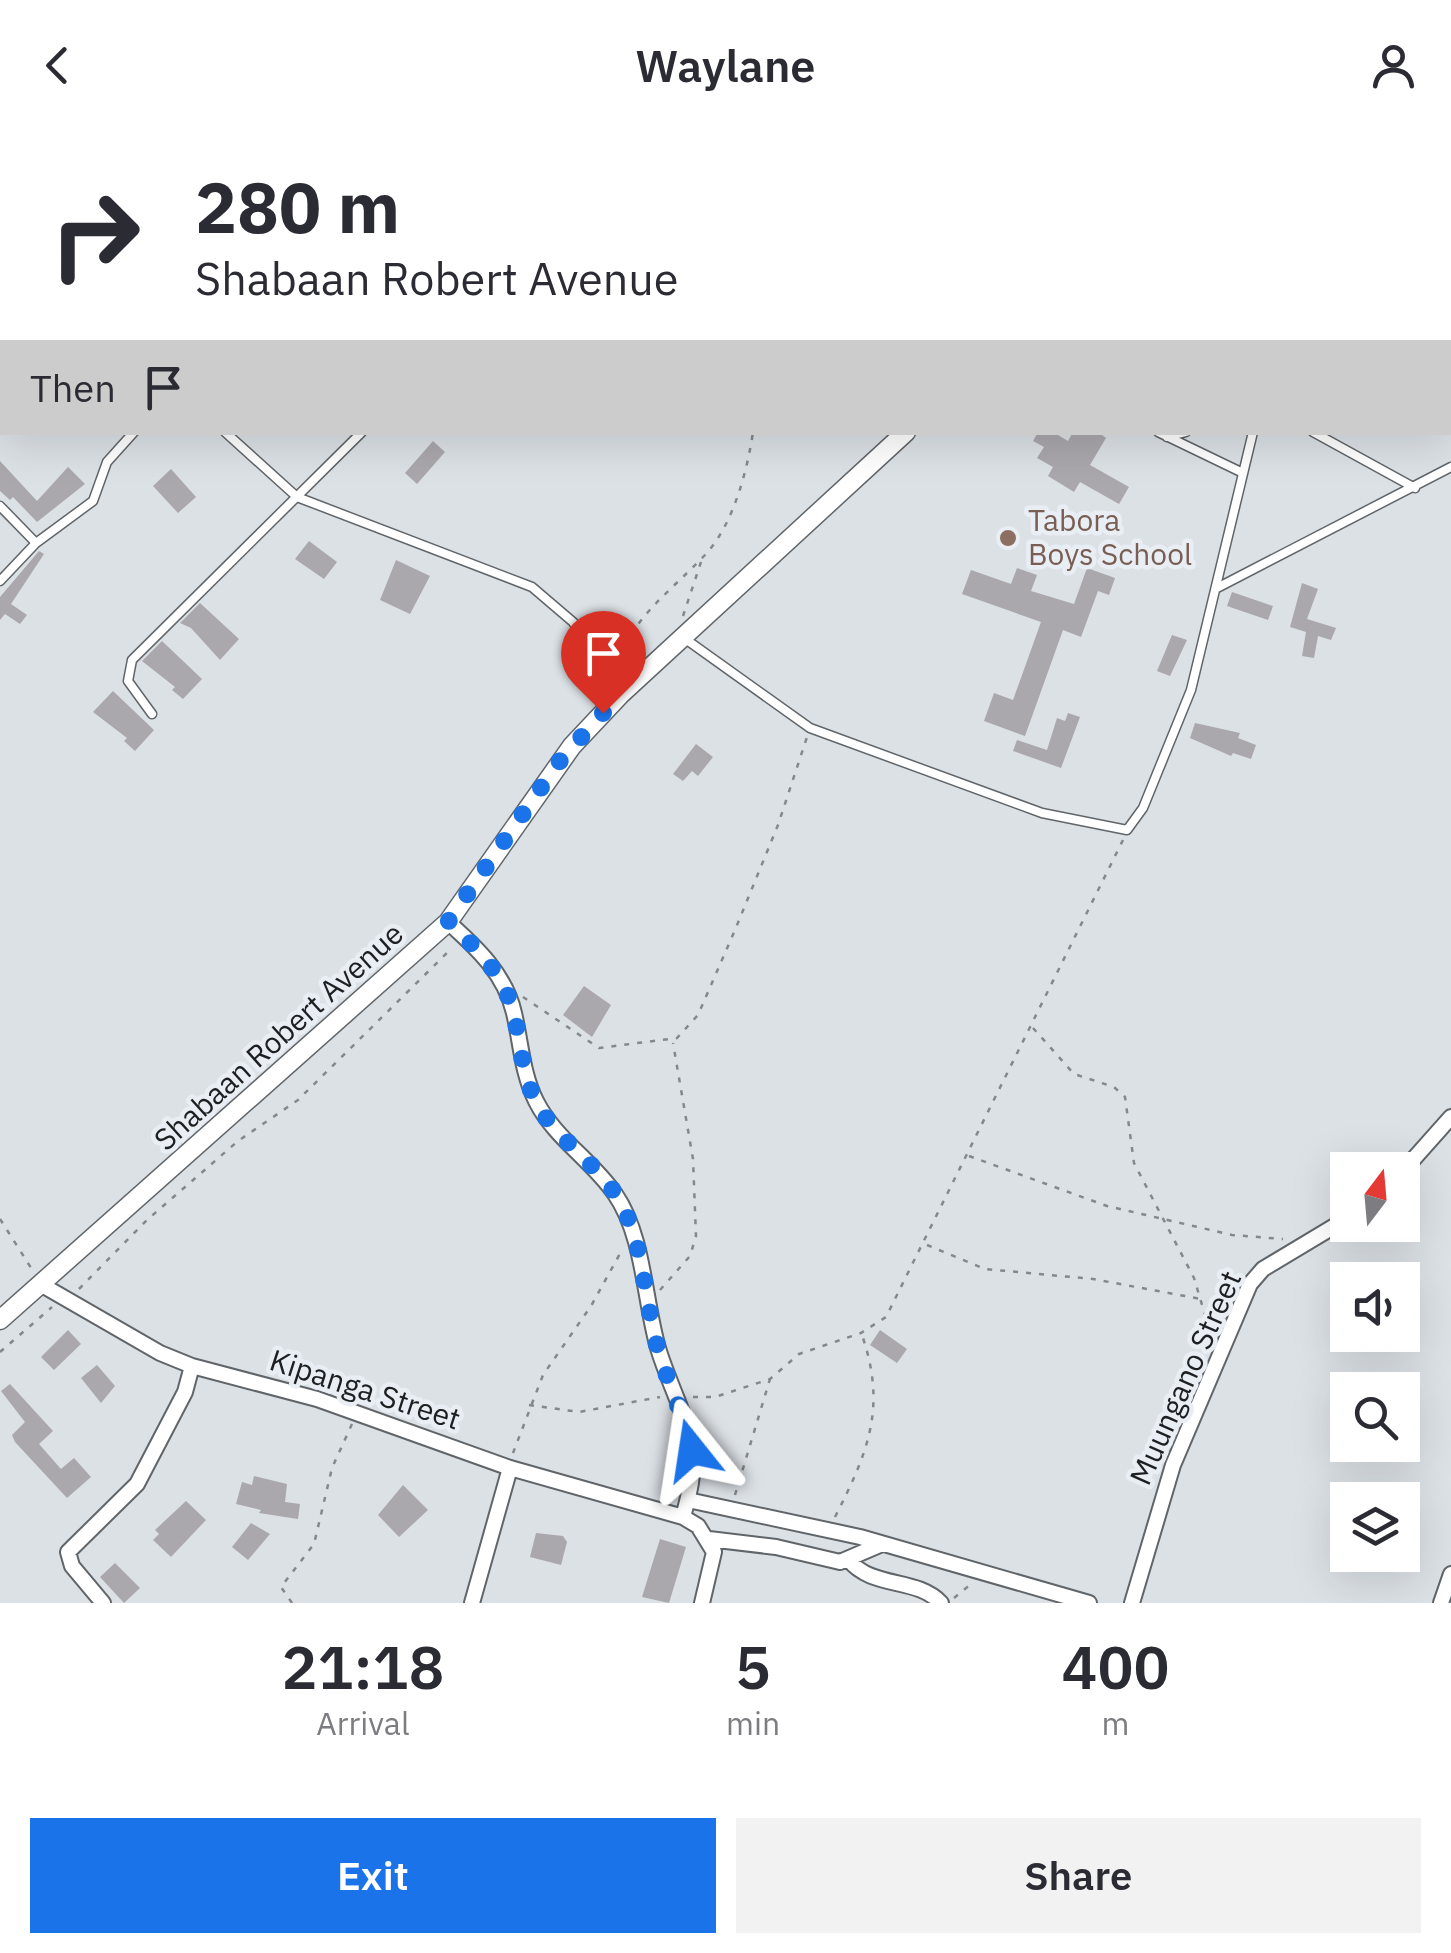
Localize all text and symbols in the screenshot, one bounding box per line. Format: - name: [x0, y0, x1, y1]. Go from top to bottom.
- text: Waylane: [636, 36, 815, 94]
- icon: back: [30, 38, 85, 93]
- icon: person: [1366, 38, 1421, 93]
- text: 280 m: [195, 161, 400, 252]
- icon: right: [30, 170, 160, 300]
- text: Shabaan Robert Avenue: [195, 249, 679, 307]
- icon: arrive: [136, 360, 191, 415]
- text: Then: [30, 363, 116, 412]
- place label: Tabora Boys School: [1028, 500, 1192, 573]
- marker: Tabora Boys School: [997, 527, 1019, 549]
- pin: [561, 611, 646, 714]
- icon: arrive: [576, 626, 631, 681]
- street label: Shabaan Robert Avenue: [145, 914, 411, 1158]
- north arrow: [1330, 1152, 1420, 1242]
- map controls: [1330, 1152, 1420, 1572]
- button: sound: [1330, 1262, 1420, 1352]
- street label: Muungano Street: [1120, 1264, 1249, 1491]
- street label: Kipanga Street: [265, 1339, 466, 1438]
- button: search: [1330, 1372, 1420, 1462]
- position arrow: [640, 1398, 744, 1502]
- button: layers: [1330, 1482, 1420, 1572]
- text: 21:18: [281, 1627, 445, 1706]
- text: 5: [735, 1627, 771, 1706]
- text: 400: [1062, 1627, 1170, 1706]
- text: Arrival: [316, 1702, 410, 1744]
- text: min: [726, 1702, 780, 1744]
- text: m: [1102, 1702, 1130, 1744]
- button: Exit: [30, 1818, 716, 1933]
- button: Share: [736, 1818, 1421, 1933]

